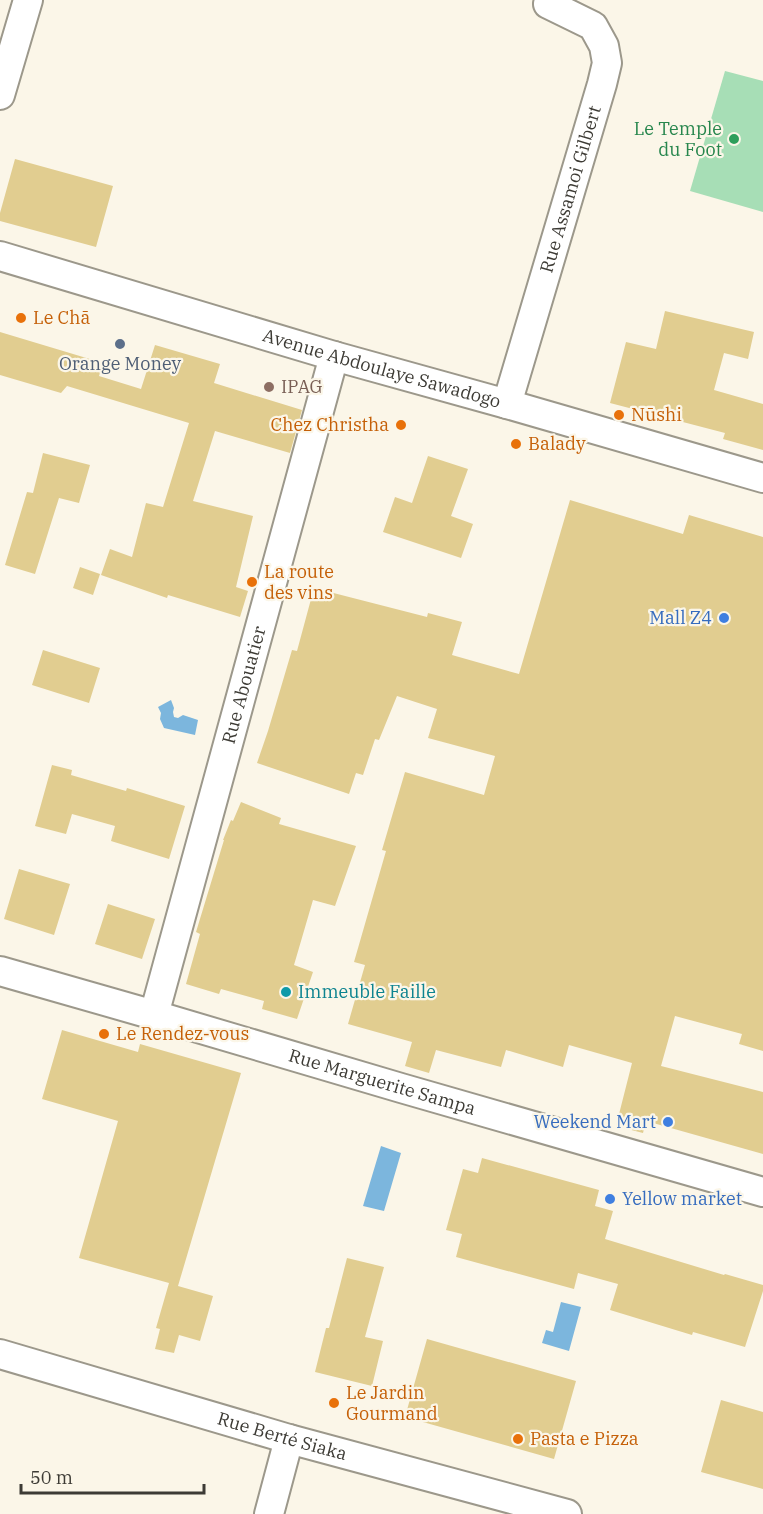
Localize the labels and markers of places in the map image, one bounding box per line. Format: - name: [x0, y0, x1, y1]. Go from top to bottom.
- place label: Le Temple du Foot: [634, 117, 722, 161]
- marker: Le Temple du Foot: [727, 132, 741, 146]
- place label: Le Chā: [33, 306, 90, 329]
- marker: Le Chā: [14, 311, 28, 325]
- marker: Orange Money: [113, 337, 127, 351]
- place label: Orange Money: [59, 352, 181, 375]
- place label: IPAG: [281, 375, 323, 398]
- marker: IPAG: [262, 380, 276, 394]
- place label: Nūshi: [631, 403, 682, 426]
- marker: Nūshi: [612, 408, 626, 422]
- place label: Chez Christha: [271, 413, 389, 436]
- marker: Chez Christha: [394, 418, 408, 432]
- place label: Balady: [528, 432, 586, 455]
- marker: Balady: [509, 437, 523, 451]
- place label: La route des vins: [264, 560, 334, 604]
- marker: La route des vins: [245, 575, 259, 589]
- place label: Mall Z4: [649, 606, 712, 629]
- marker: Mall Z4: [717, 611, 731, 625]
- place label: Immeuble Faille: [298, 980, 436, 1003]
- marker: Immeuble Faille: [279, 985, 293, 999]
- place label: Le Rendez-vous: [116, 1022, 249, 1045]
- marker: Le Rendez-vous: [97, 1027, 111, 1041]
- place label: Weekend Mart: [534, 1110, 656, 1133]
- marker: Weekend Mart: [661, 1115, 675, 1129]
- place label: Yellow market: [622, 1187, 742, 1210]
- marker: Yellow market: [603, 1192, 617, 1206]
- place label: Le Jardin Gourmand: [346, 1381, 438, 1425]
- marker: Le Jardin Gourmand: [327, 1396, 341, 1410]
- place label: Pasta e Pizza: [530, 1427, 639, 1450]
- marker: Pasta e Pizza: [511, 1432, 525, 1446]

